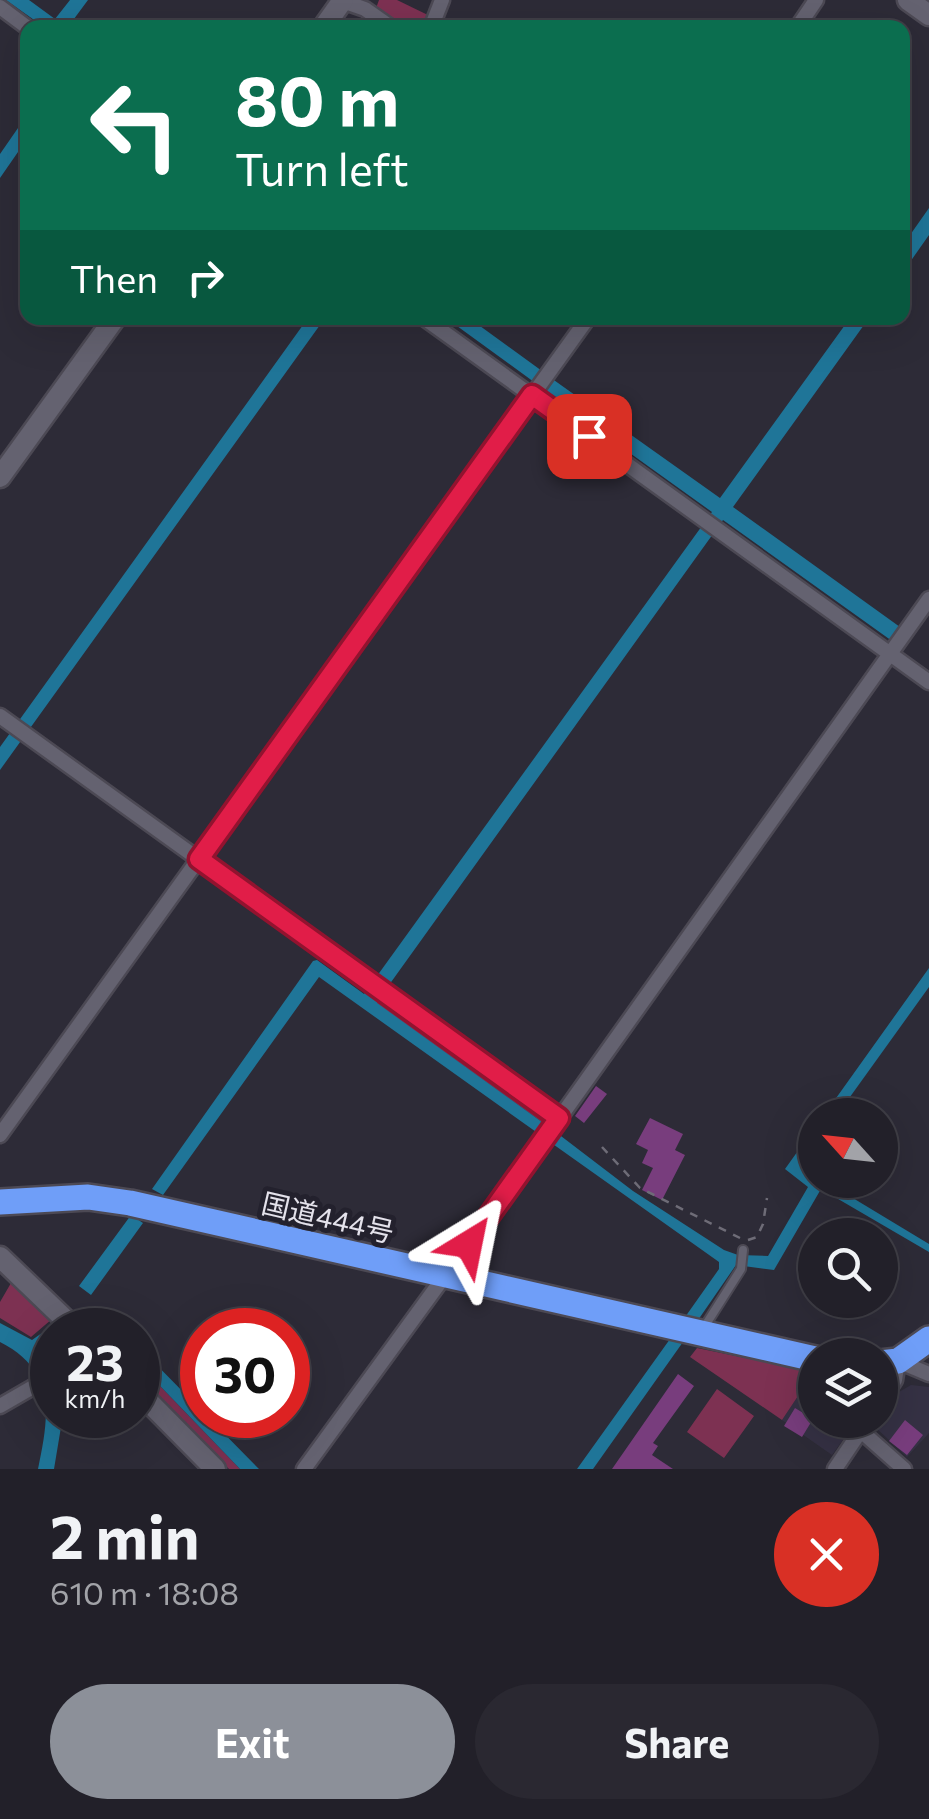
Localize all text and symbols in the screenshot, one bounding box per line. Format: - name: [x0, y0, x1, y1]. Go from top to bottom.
- text: 80 m: [235, 55, 399, 140]
- icon: left: [70, 60, 200, 190]
- text: Turn left: [235, 140, 409, 195]
- icon: right: [178, 250, 233, 305]
- text: Then: [70, 254, 158, 301]
- pin: [547, 394, 632, 479]
- icon: arrive: [562, 409, 617, 464]
- north arrow: [798, 1098, 898, 1198]
- map controls: [798, 1098, 898, 1438]
- street label: 国道444号: [259, 1185, 397, 1249]
- position arrow: [417, 1192, 521, 1296]
- button: search: [798, 1218, 898, 1318]
- speed limit sign: 30: [180, 1308, 310, 1438]
- text: 23: [66, 1330, 124, 1391]
- button: layers: [798, 1338, 898, 1438]
- text: km/h: [65, 1383, 125, 1413]
- text: 2 min: [50, 1498, 199, 1571]
- button: close: [774, 1502, 879, 1607]
- text: 610 m · 18:08: [50, 1572, 239, 1612]
- button: Exit: [50, 1684, 455, 1799]
- button: Share: [475, 1684, 879, 1799]

